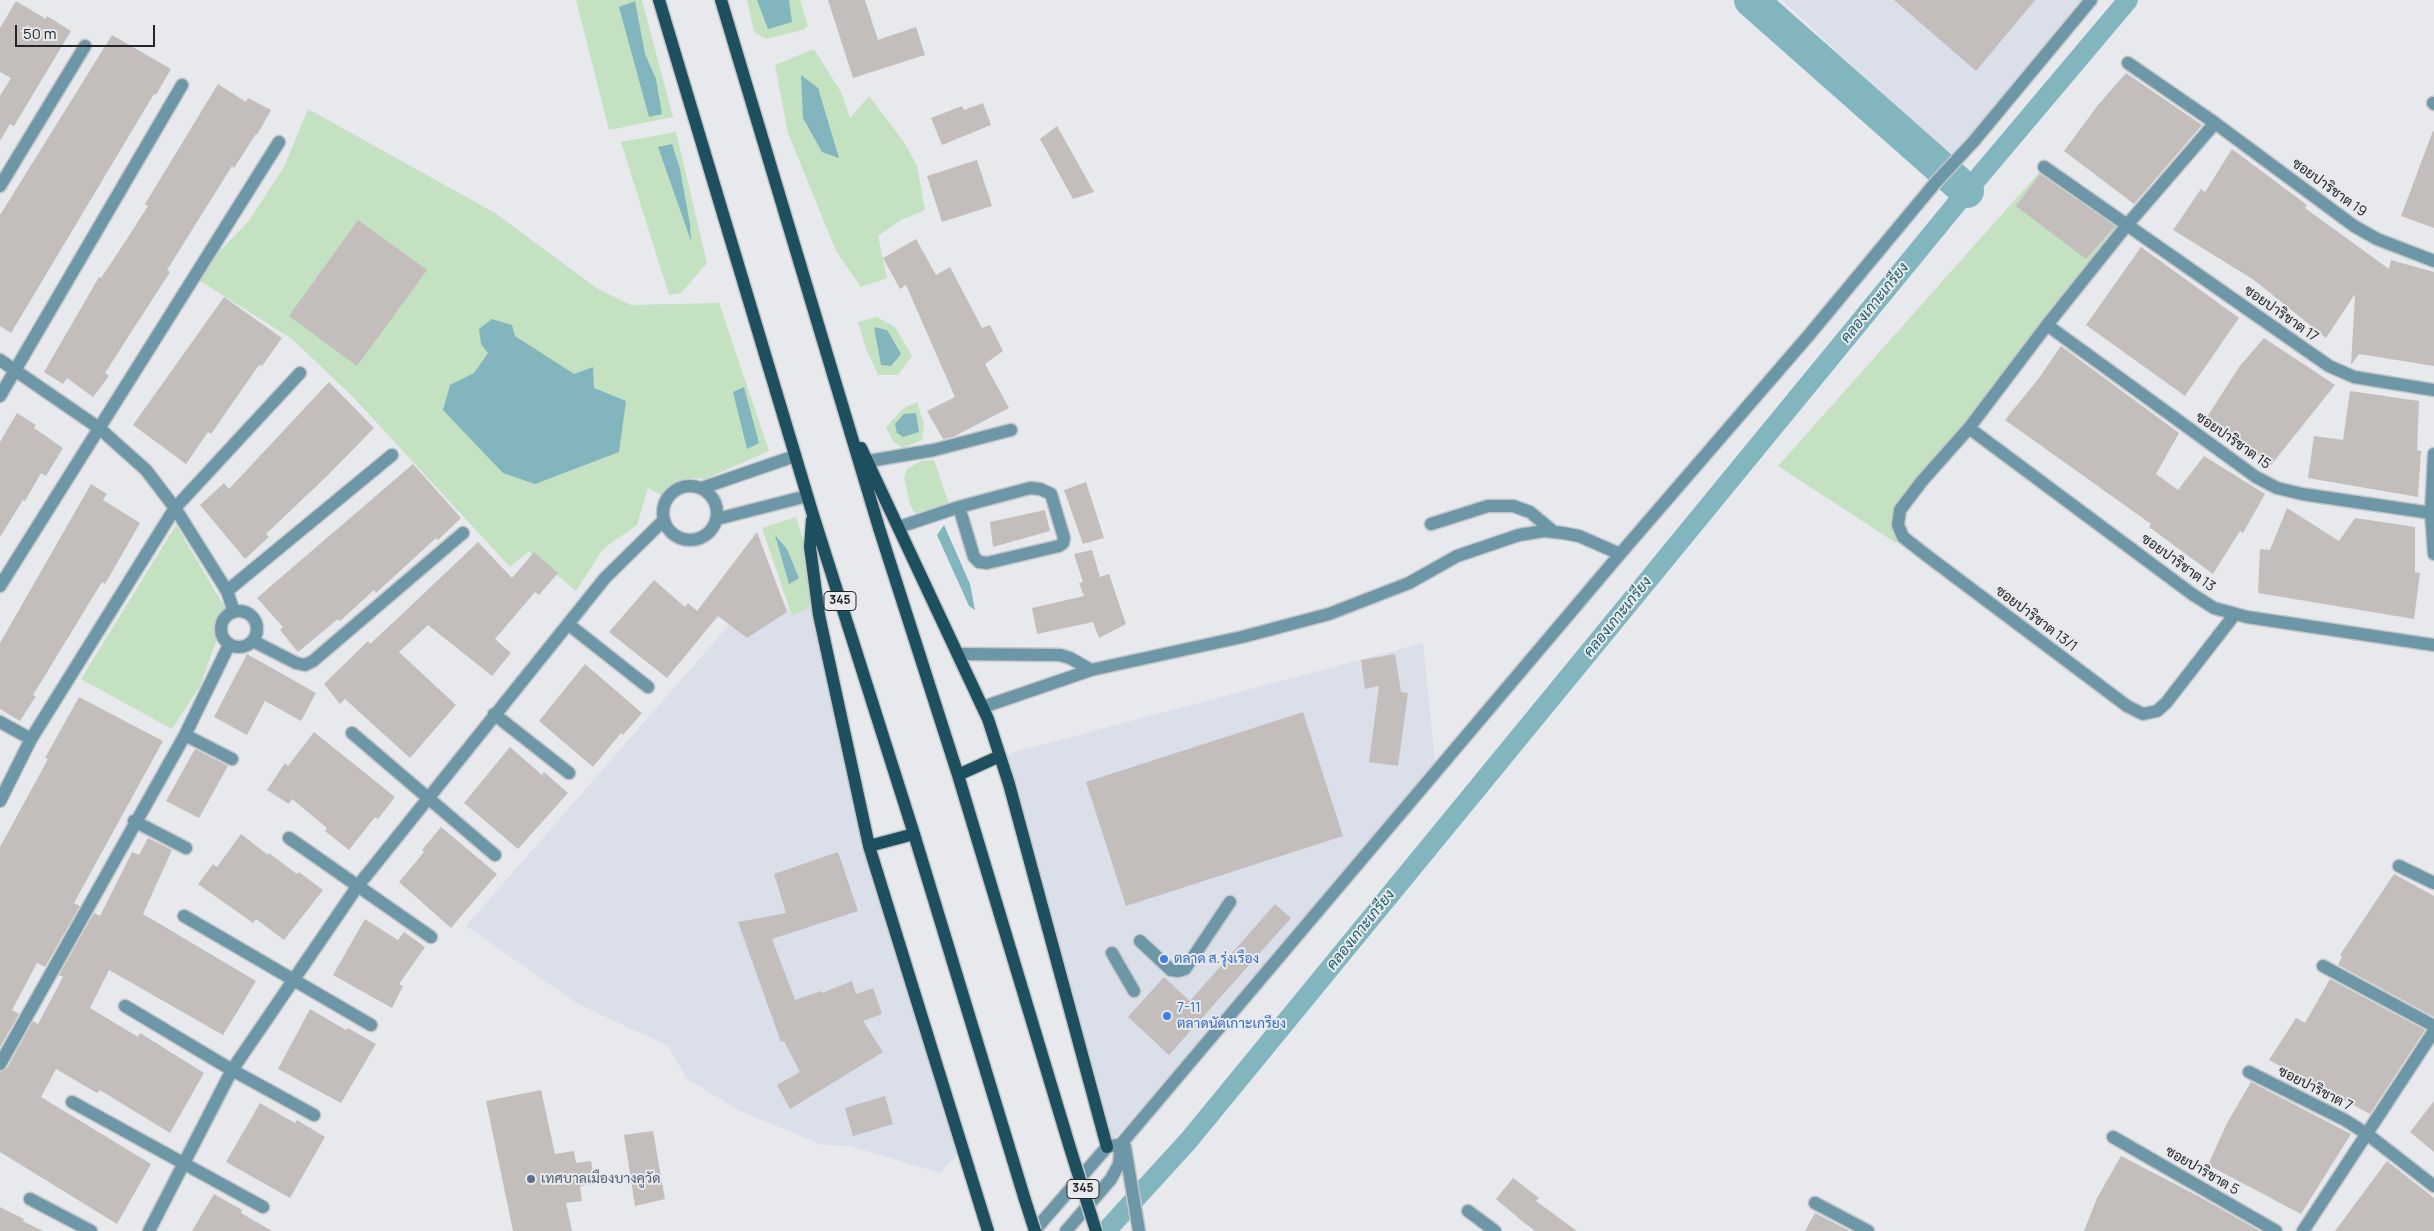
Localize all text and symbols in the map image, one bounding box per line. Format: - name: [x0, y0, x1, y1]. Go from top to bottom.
- scale bar: [18, 15, 158, 47]
- text: 50 m: [23, 23, 57, 44]
- street label: ซอยปาริชาต 19: [2288, 155, 2370, 221]
- water label: คลองเกาะเกรียง: [1837, 259, 1913, 347]
- street label: ซอยปาริชาต 17: [2241, 282, 2321, 346]
- street label: ซอยปาริชาต 15: [2192, 409, 2274, 473]
- street label: ซอยปาริชาต 13: [2138, 531, 2218, 595]
- water label: คลองเกาะเกรียง: [1580, 573, 1656, 661]
- street label: ซอยปาริชาต 13/1: [1992, 583, 2080, 655]
- road number: 345: [824, 592, 856, 610]
- water label: คลองเกาะเกรียง: [1323, 886, 1399, 974]
- place label: ตลาด ส.รุ่งเรือง: [1174, 951, 1259, 967]
- marker: ตลาด ส.รุ่งเรือง: [1158, 953, 1170, 965]
- place label: 7-11 ตลาดนัดเกาะเกรียง: [1177, 1000, 1286, 1032]
- marker: 7-11 ตลาดนัดเกาะเกรียง: [1161, 1010, 1173, 1022]
- street label: ซอยปาริชาต 7: [2275, 1063, 2355, 1115]
- street label: ซอยปาริชาต 5: [2162, 1143, 2242, 1199]
- place label: เทศบาลเมืองบางคูวัด: [541, 1171, 660, 1187]
- marker: เทศบาลเมืองบางคูวัด: [525, 1173, 537, 1185]
- road number: 345: [1067, 1180, 1099, 1198]

